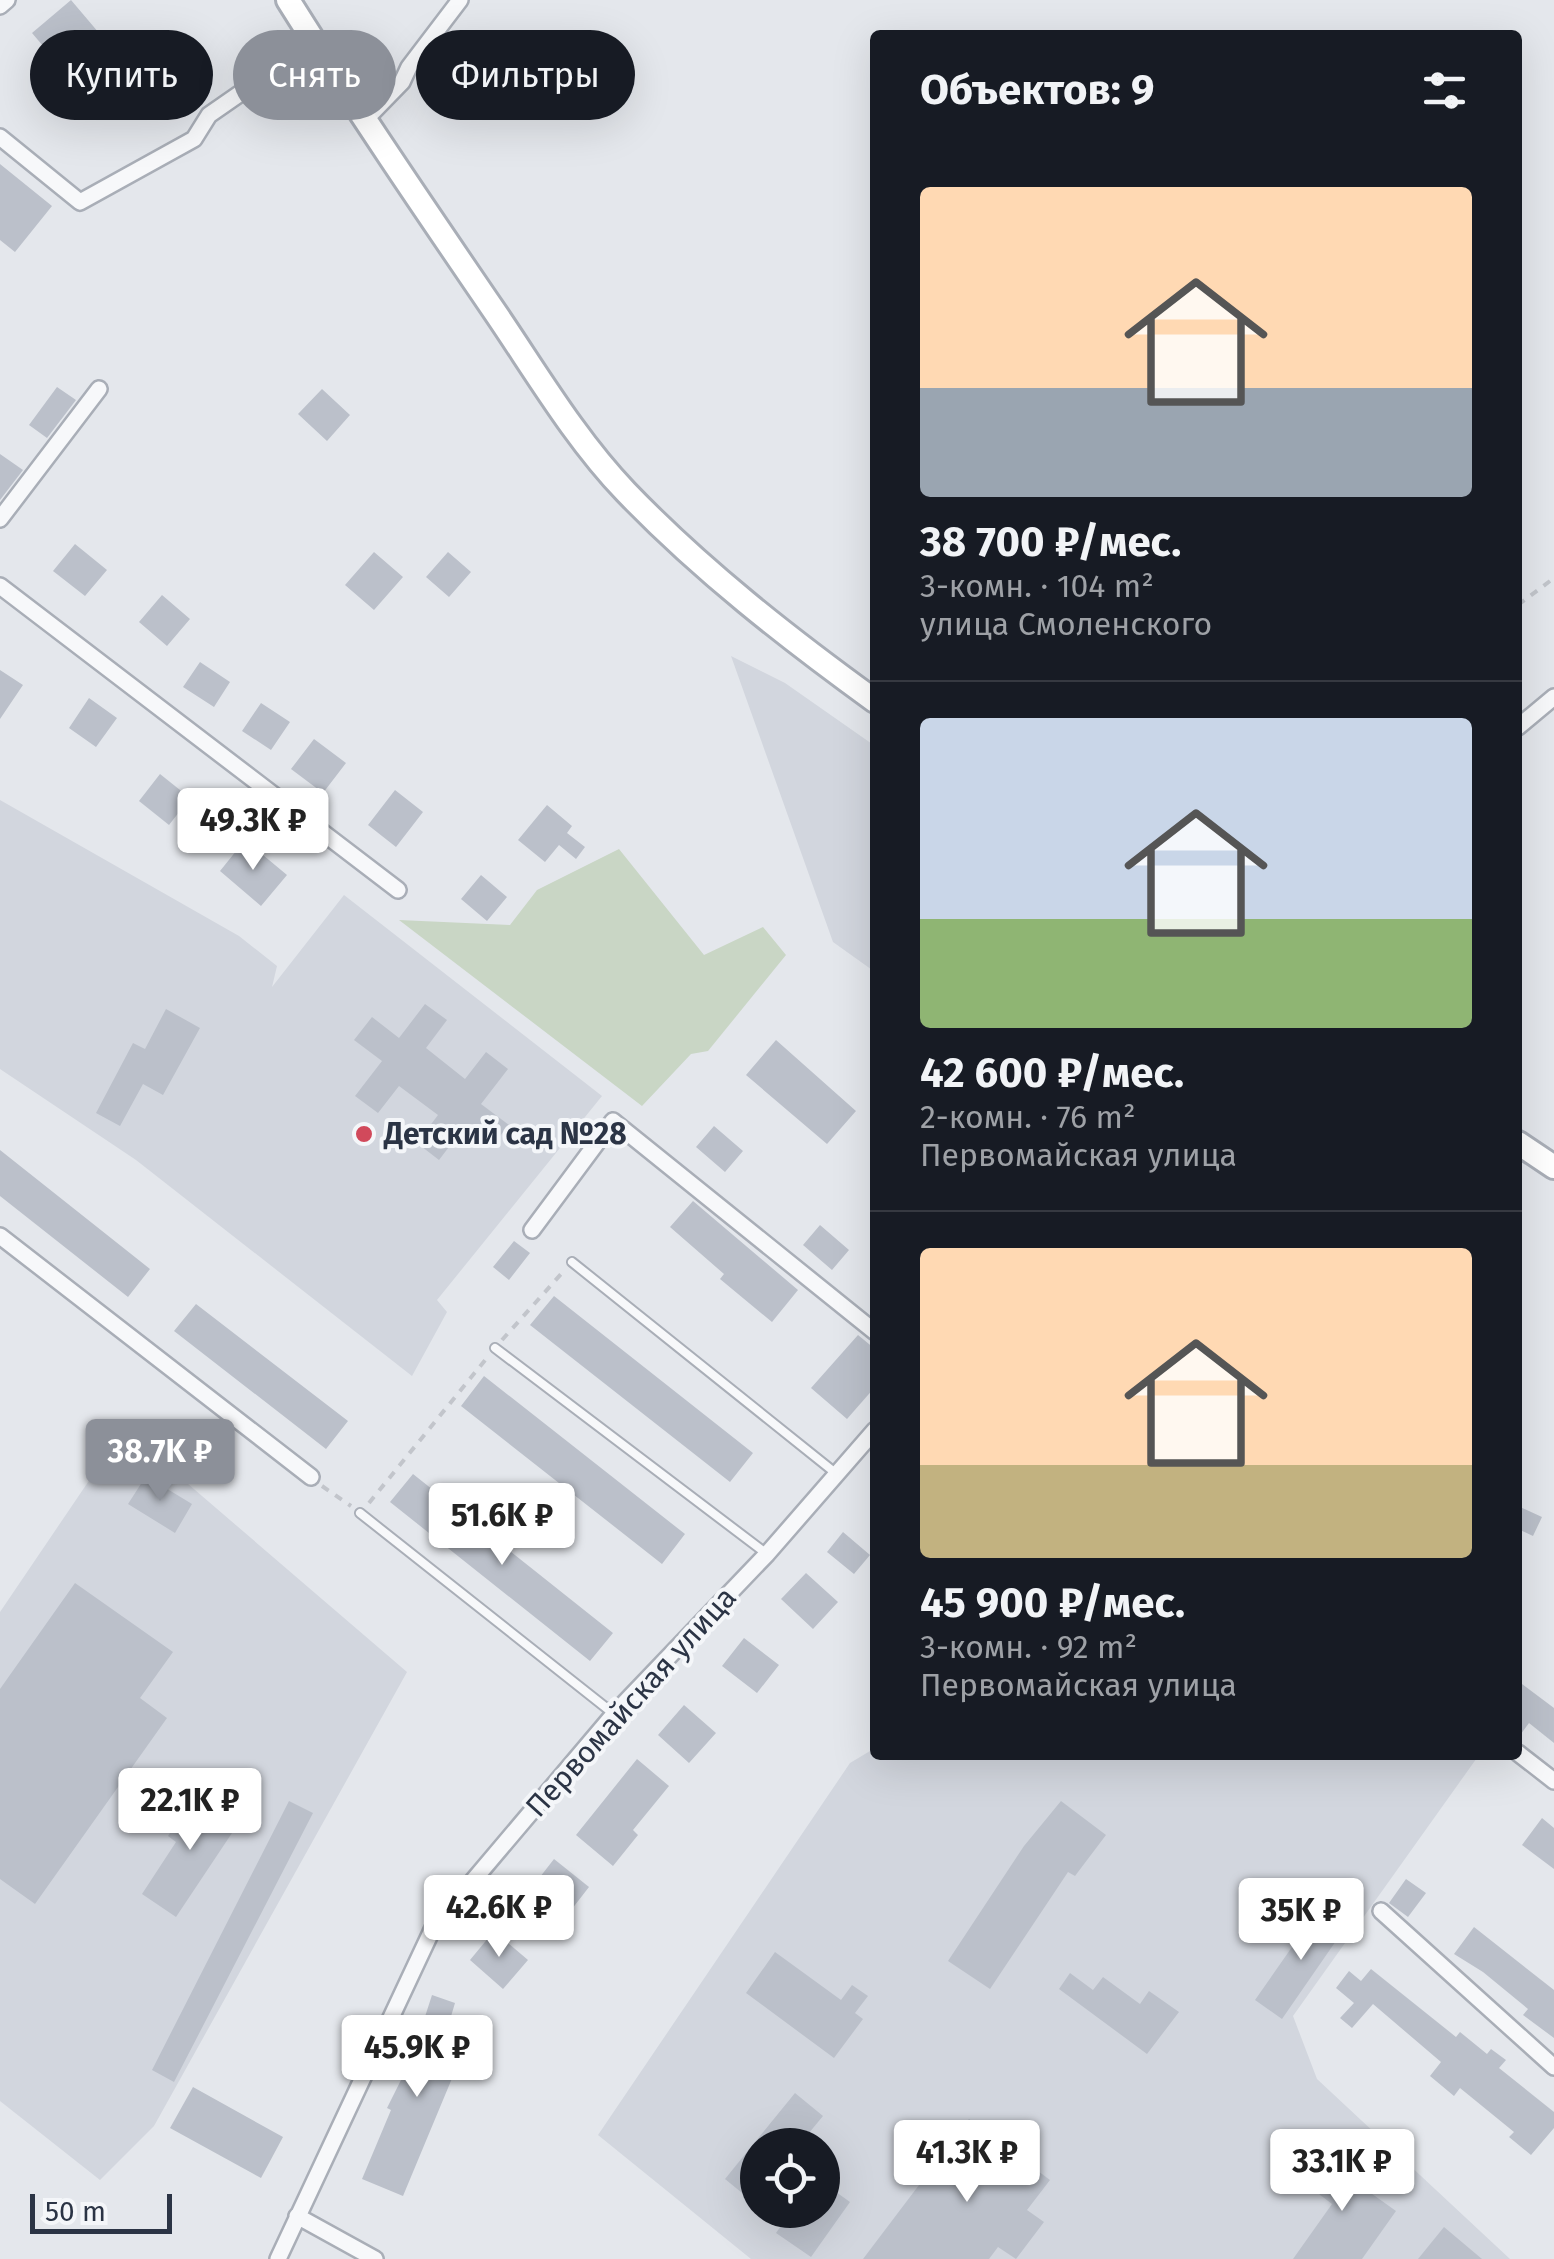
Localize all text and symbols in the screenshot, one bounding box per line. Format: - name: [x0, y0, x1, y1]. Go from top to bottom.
- chip: Купить: [30, 30, 213, 120]
- chip: Снять: [233, 30, 396, 120]
- chip: Фильтры: [416, 30, 635, 120]
- icon: filters: [1417, 63, 1472, 118]
- text: Объектов: 9: [920, 65, 1154, 115]
- icon: home: [1106, 252, 1286, 432]
- text: 38 700 ₽/мес.: [920, 517, 1181, 567]
- text: 3-комн. · 104 m²: [920, 567, 1154, 605]
- text: улица Смоленского: [920, 605, 1212, 643]
- icon: home: [1106, 783, 1286, 963]
- pin: 49.3K ₽: [161, 788, 345, 873]
- text: 49.3K ₽: [199, 801, 307, 839]
- text: 42 600 ₽/мес.: [920, 1048, 1184, 1098]
- text: 2-комн. · 76 m²: [920, 1098, 1136, 1136]
- place label: Детский сад №28: [383, 1116, 627, 1152]
- marker: Детский сад №28: [353, 1123, 375, 1145]
- text: Первомайская улица: [920, 1136, 1237, 1174]
- icon: home: [1106, 1313, 1286, 1493]
- pin: 38.7K ₽: [68, 1419, 252, 1504]
- text: 38.7K ₽: [108, 1432, 212, 1470]
- pin: 51.6K ₽: [410, 1483, 594, 1568]
- text: 51.6K ₽: [451, 1496, 553, 1534]
- text: 45 900 ₽/мес.: [920, 1578, 1185, 1628]
- street label: Первомайская улица: [518, 1580, 744, 1824]
- text: 3-комн. · 92 m²: [920, 1628, 1137, 1666]
- text: Первомайская улица: [920, 1666, 1237, 1704]
- pin: 22.1K ₽: [98, 1768, 282, 1853]
- text: 22.1K ₽: [140, 1781, 240, 1819]
- pin: 42.6K ₽: [407, 1875, 591, 1960]
- pin: 35K ₽: [1231, 1878, 1371, 1963]
- text: 42.6K ₽: [446, 1888, 552, 1926]
- text: 35K ₽: [1261, 1891, 1341, 1929]
- pin: 45.9K ₽: [325, 2015, 509, 2100]
- text: 45.9K ₽: [364, 2028, 470, 2066]
- pin: 41.3K ₽: [875, 2120, 1059, 2205]
- map controls: [740, 2128, 840, 2228]
- button: locate: [740, 2128, 840, 2228]
- pin: 33.1K ₽: [1250, 2129, 1434, 2214]
- text: 41.3K ₽: [916, 2133, 1018, 2171]
- text: 33.1K ₽: [1292, 2142, 1392, 2180]
- scale bar: [30, 2189, 172, 2234]
- text: 50 m: [45, 2195, 106, 2228]

